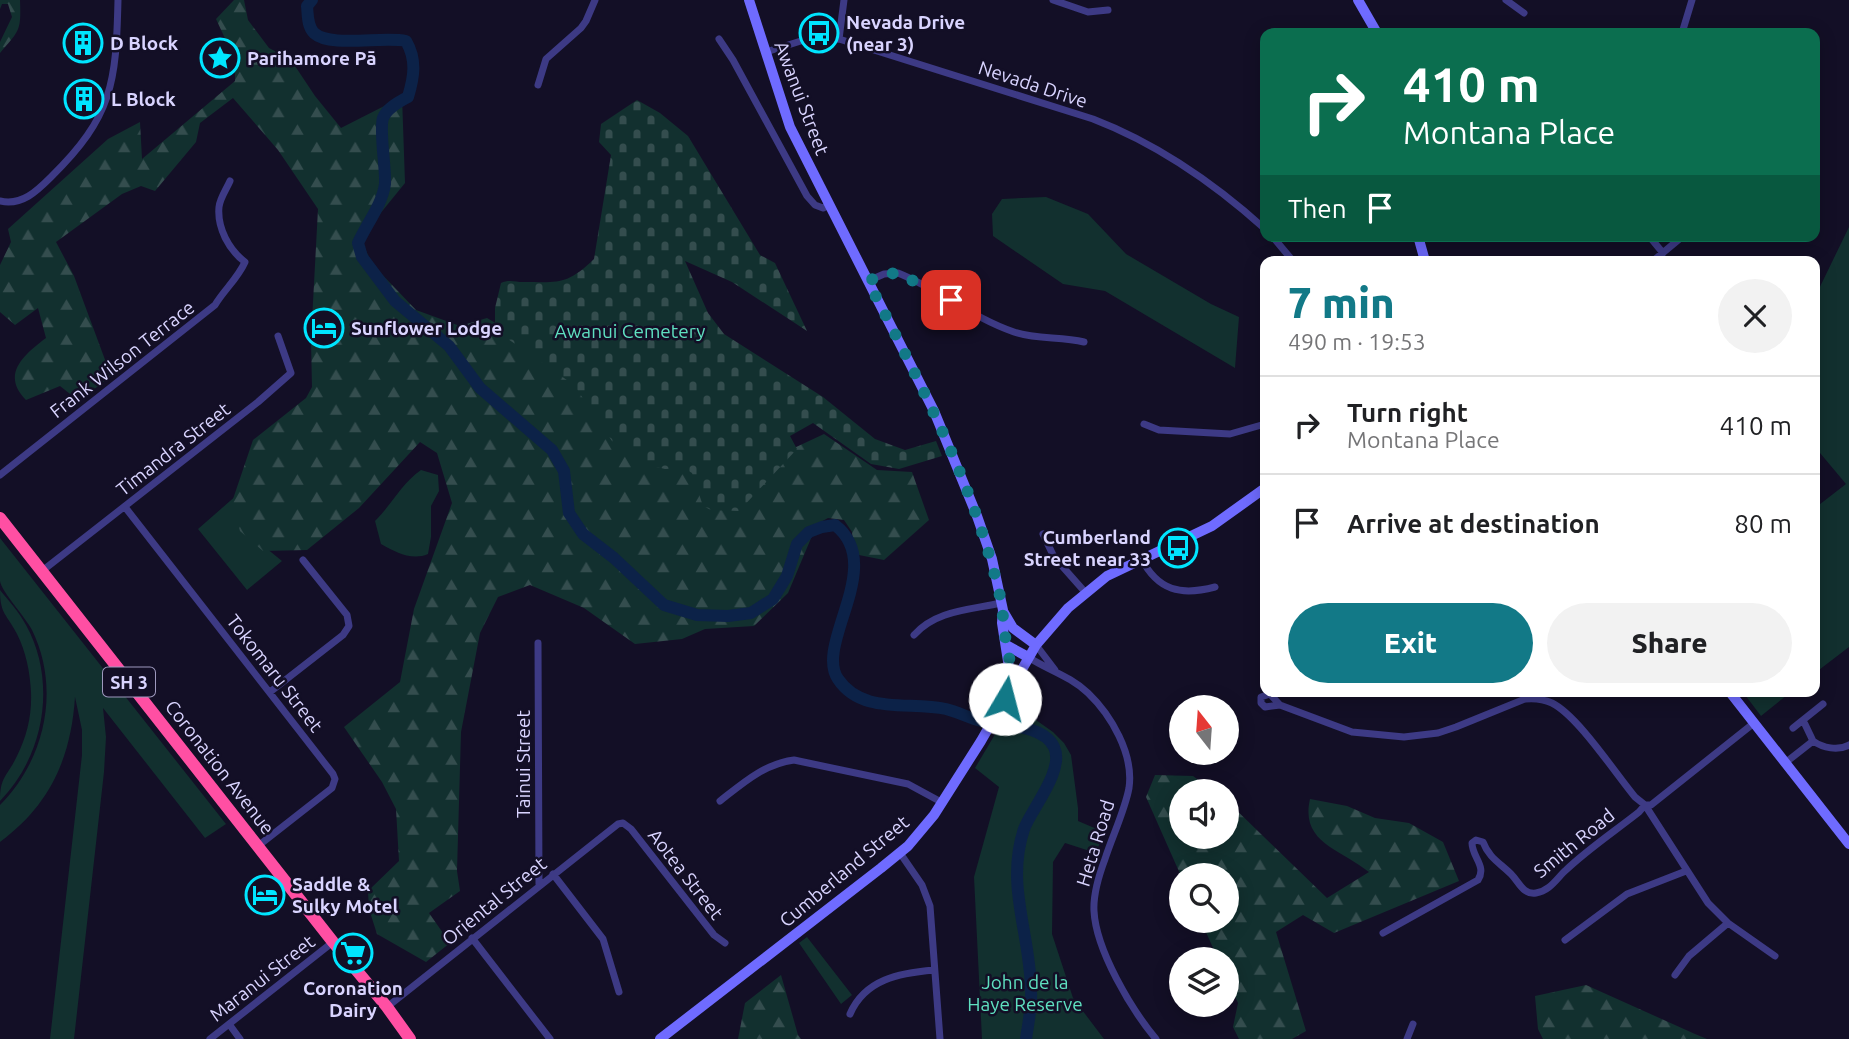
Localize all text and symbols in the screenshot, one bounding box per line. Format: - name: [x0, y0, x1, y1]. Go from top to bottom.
- place label: Nevada Drive (near 3): [846, 11, 965, 55]
- bus stop icon: Nevada Drive (near 3): [798, 12, 840, 54]
- building icon: D Block: [62, 22, 104, 64]
- place label: D Block: [110, 32, 178, 54]
- place icon: Parihamore Pā: [199, 37, 241, 79]
- street label: Awanui Street: [770, 38, 834, 159]
- place label: Parihamore Pā: [247, 47, 376, 69]
- street label: Nevada Drive: [976, 56, 1090, 112]
- icon: right: [1288, 56, 1379, 147]
- text: 410 m: [1403, 56, 1540, 111]
- building icon: L Block: [63, 78, 105, 120]
- place label: L Block: [111, 88, 176, 110]
- text: Montana Place: [1403, 114, 1615, 150]
- icon: arrive: [1361, 189, 1399, 227]
- text: Then: [1288, 194, 1347, 223]
- pin: [921, 270, 981, 330]
- text: 7 min: [1288, 279, 1395, 326]
- button: close: [1718, 279, 1792, 353]
- icon: arrive: [932, 281, 970, 319]
- street label: Frank Wilson Terrace: [45, 296, 199, 422]
- hotel icon: Sunflower Lodge: [303, 307, 345, 349]
- place label: Sunflower Lodge: [351, 317, 502, 339]
- park label: Awanui Cemetery: [554, 320, 706, 342]
- text: 490 m · 19:53: [1288, 329, 1426, 354]
- street label: Timandra Street: [112, 398, 235, 500]
- text: Turn right: [1347, 398, 1468, 427]
- icon: right: [1288, 406, 1326, 444]
- text: 410 m: [1720, 411, 1792, 440]
- text: Montana Place: [1347, 427, 1500, 452]
- icon: arrive: [1288, 504, 1326, 542]
- text: Arrive at destination: [1347, 509, 1600, 538]
- text: 80 m: [1734, 509, 1792, 538]
- place label: Cumberland Street near 33: [1024, 526, 1151, 570]
- bus stop icon: Cumberland Street near 33: [1157, 527, 1199, 569]
- button: Exit: [1288, 603, 1533, 683]
- button: Share: [1547, 603, 1792, 683]
- street label: Tokomaru Street: [222, 610, 328, 736]
- position arrow: [968, 662, 1042, 736]
- road number: SH 3: [103, 668, 155, 696]
- north arrow: [1169, 695, 1239, 765]
- map controls: [1169, 695, 1239, 1017]
- street label: Coronation Avenue: [161, 696, 279, 838]
- street label: Tainui Street: [512, 710, 534, 818]
- button: sound: [1169, 779, 1239, 849]
- street label: Heta Road: [1071, 797, 1119, 889]
- street label: Smith Road: [1529, 804, 1619, 882]
- street label: Cumberland Street: [775, 810, 913, 931]
- street label: Aotea Street: [644, 824, 728, 924]
- street label: Oriental Street: [438, 852, 551, 950]
- button: search: [1169, 863, 1239, 933]
- place label: Saddle & Sulky Motel: [292, 873, 398, 917]
- hotel icon: Saddle & Sulky Motel: [244, 874, 286, 916]
- street label: Maranui Street: [205, 930, 319, 1026]
- supermarket icon: Coronation Dairy: [332, 932, 374, 974]
- button: layers: [1169, 947, 1239, 1017]
- park label: John de la Haye Reserve: [967, 971, 1083, 1015]
- place label: Coronation Dairy: [303, 977, 403, 1021]

